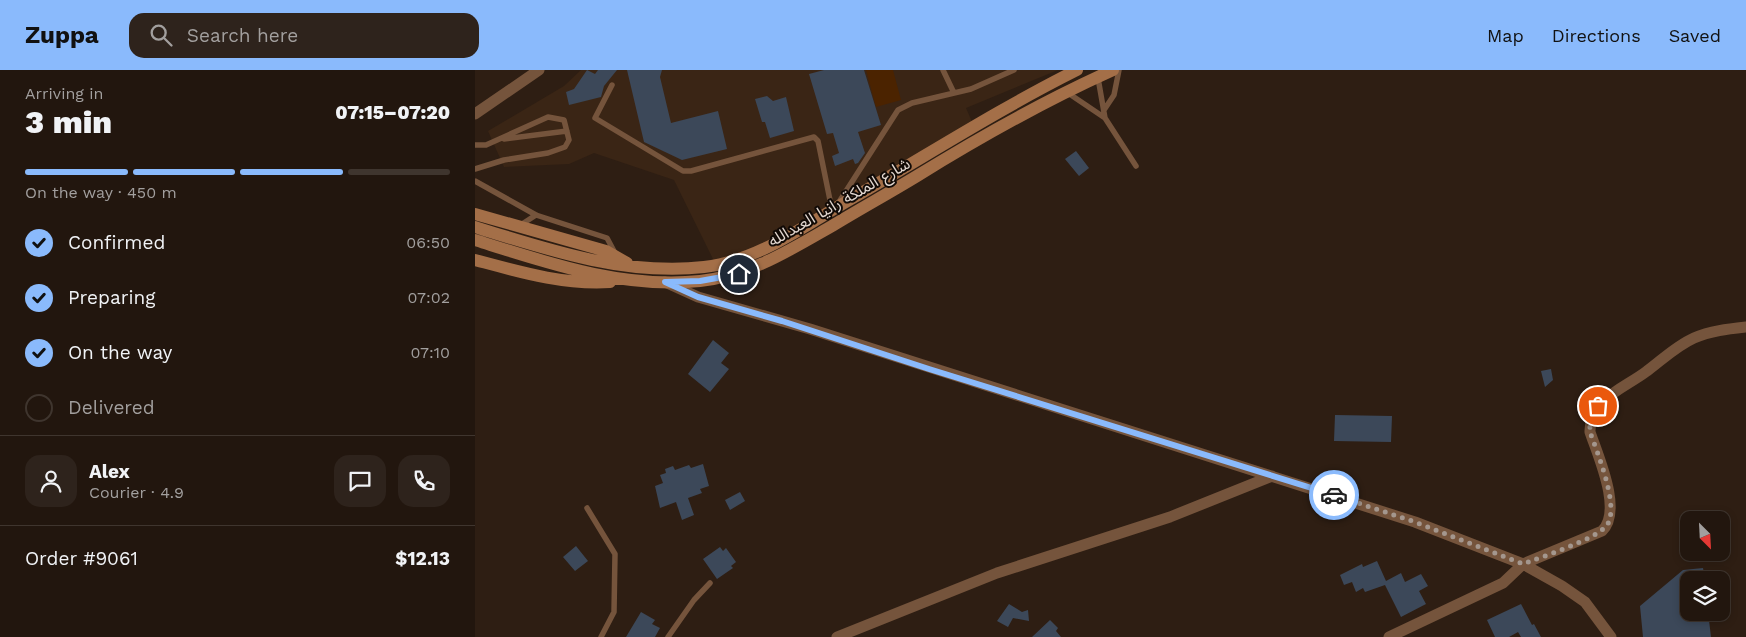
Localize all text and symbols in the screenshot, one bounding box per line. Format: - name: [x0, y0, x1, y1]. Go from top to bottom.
- search box: [129, 13, 479, 58]
- text: Zuppa: [25, 21, 99, 49]
- icon: search: [147, 21, 175, 49]
- text: Search here: [187, 24, 298, 47]
- text: Map: [1487, 25, 1524, 46]
- text: Directions: [1552, 25, 1641, 46]
- text: Saved: [1669, 25, 1721, 46]
- text: Arriving in: [25, 84, 103, 103]
- text: 07:15–07:20: [335, 101, 450, 124]
- text: 3 min: [25, 103, 112, 141]
- street label: شارع الملكة رانيا العبدالله: [765, 154, 915, 253]
- text: On the way · 450 m: [25, 183, 177, 202]
- icon: check: [25, 229, 53, 257]
- text: Confirmed: [68, 231, 165, 254]
- text: 06:50: [406, 233, 450, 252]
- pin: [718, 253, 760, 295]
- icon: home: [725, 260, 753, 288]
- icon: check: [25, 284, 53, 312]
- text: Preparing: [68, 286, 155, 309]
- text: 07:02: [407, 288, 450, 307]
- icon: check: [25, 339, 53, 367]
- text: On the way: [68, 341, 172, 364]
- text: 07:10: [410, 343, 450, 362]
- pin: [1577, 385, 1619, 427]
- icon: bag: [1584, 392, 1612, 420]
- text: Delivered: [68, 396, 155, 419]
- button: person: [25, 455, 77, 507]
- button: chat: [334, 455, 386, 507]
- button: phone: [398, 455, 450, 507]
- text: Alex: [89, 460, 130, 483]
- courier: [1309, 470, 1359, 520]
- icon: car: [1320, 481, 1348, 509]
- text: Courier · 4.9: [89, 483, 184, 502]
- north arrow: [1680, 511, 1730, 561]
- map controls: [1680, 511, 1730, 621]
- text: Order #9061: [25, 547, 138, 570]
- text: $12.13: [395, 547, 450, 570]
- button: layers: [1680, 571, 1730, 621]

